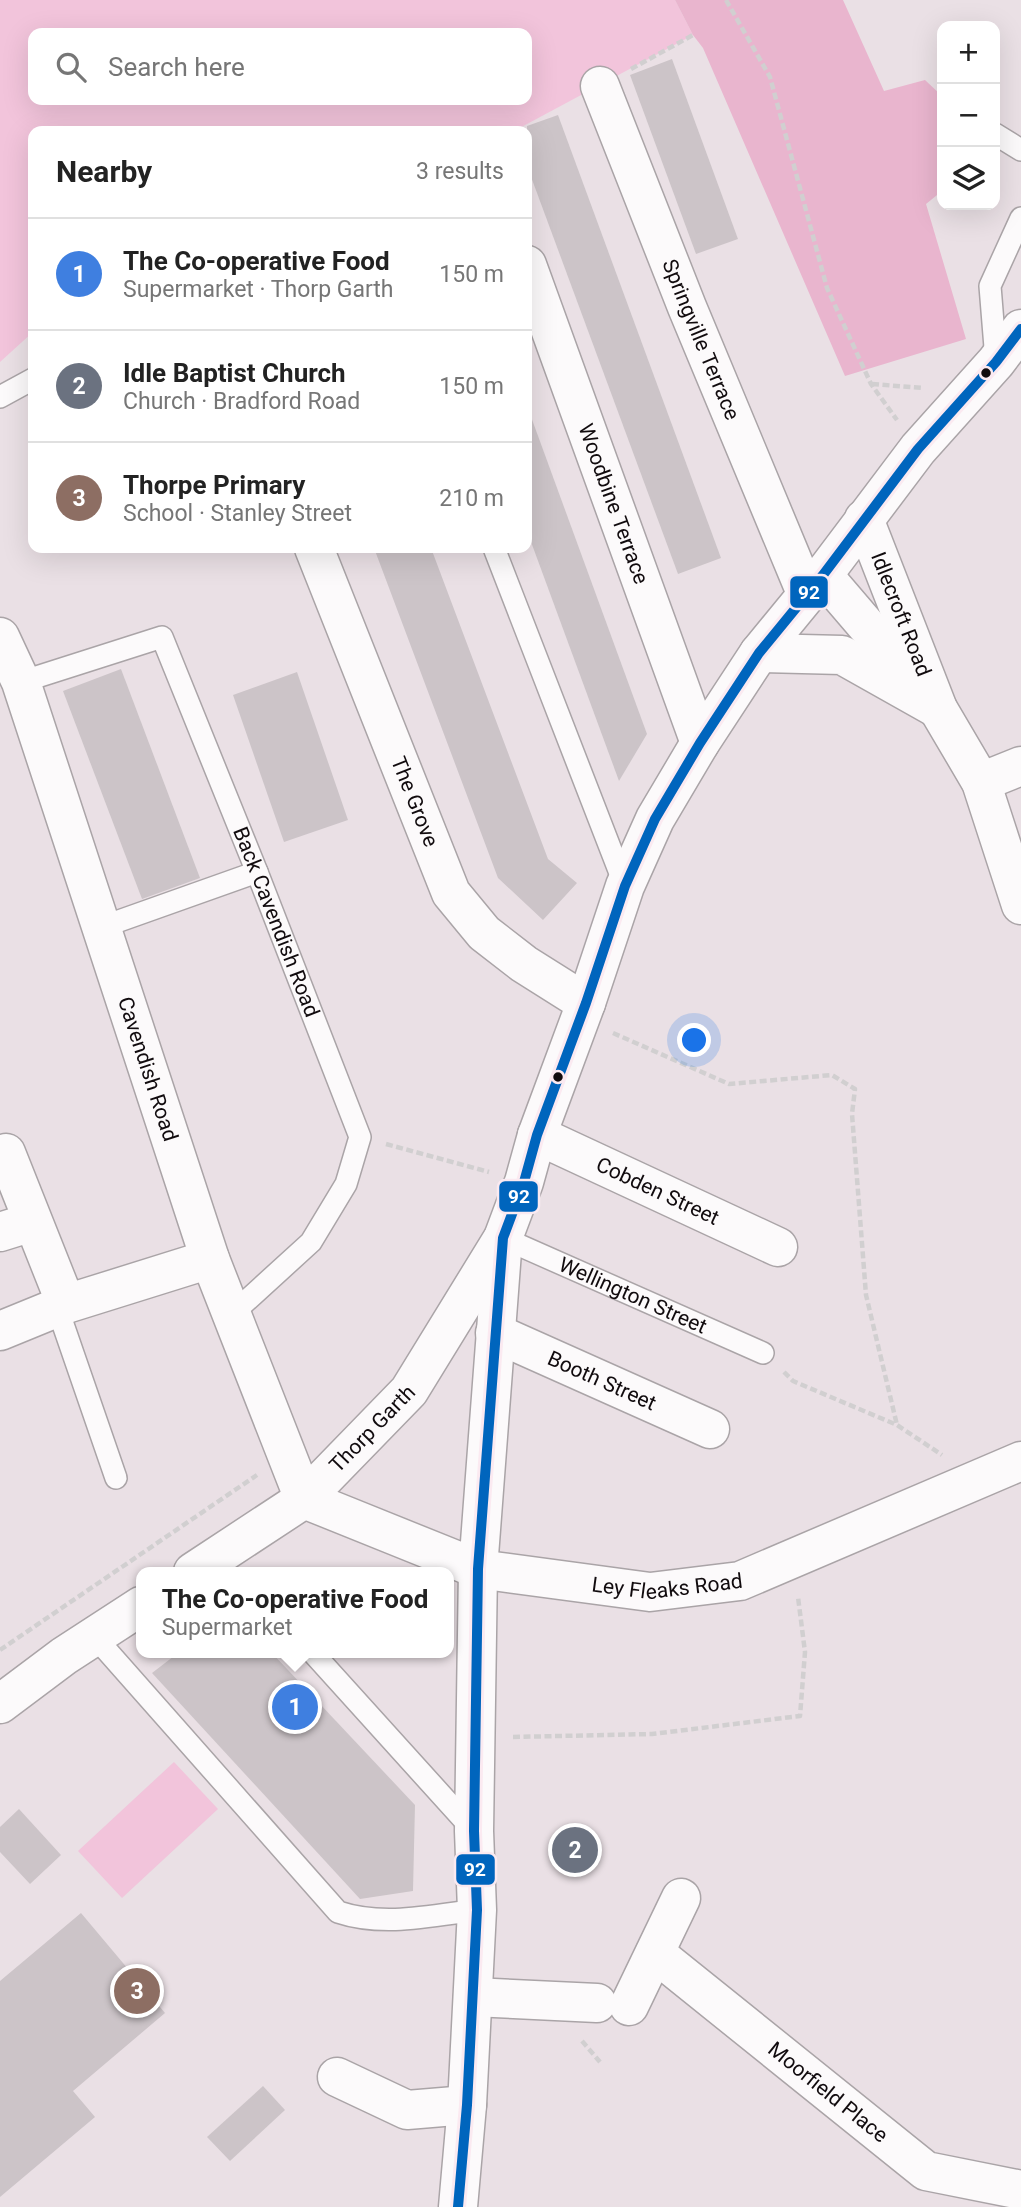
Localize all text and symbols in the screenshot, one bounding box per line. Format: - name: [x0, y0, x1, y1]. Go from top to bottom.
- map controls: [937, 21, 1000, 210]
- button: +: [937, 21, 1000, 84]
- search box: [28, 28, 532, 105]
- icon: search: [52, 48, 90, 86]
- text: Search here: [108, 52, 245, 82]
- button: −: [937, 84, 1000, 147]
- button: layers: [937, 147, 1000, 210]
- text: Nearby: [56, 154, 152, 189]
- text: 3 results: [416, 158, 504, 185]
- text: The Co-operative Food: [123, 246, 390, 276]
- street label: Springville Terrace: [657, 256, 745, 424]
- text: 1: [72, 261, 86, 288]
- text: 150 m: [439, 261, 504, 288]
- text: Supermarket · Thorp Garth: [123, 276, 394, 303]
- text: Idle Baptist Church: [123, 358, 346, 388]
- unlabelled marker: [979, 366, 993, 380]
- text: 2: [72, 373, 86, 400]
- text: 150 m: [439, 373, 504, 400]
- text: Church · Bradford Road: [123, 388, 360, 415]
- street label: Woodbine Terrace: [573, 420, 653, 587]
- text: Thorpe Primary: [123, 470, 305, 500]
- text: 3: [72, 485, 86, 512]
- text: 210 m: [439, 485, 504, 512]
- text: School · Stanley Street: [123, 500, 352, 527]
- street label: Idlecroft Road: [866, 548, 936, 680]
- line badge: 92: [789, 575, 829, 609]
- text: 92: [798, 581, 820, 604]
- street label: The Grove: [386, 753, 443, 850]
- street label: Back Cavendish Road: [228, 823, 324, 1020]
- street label: Cavendish Road: [113, 994, 183, 1144]
- your location: [677, 1023, 711, 1057]
- unlabelled marker: [551, 1070, 565, 1084]
- street label: Cobden Street: [592, 1152, 723, 1230]
- line badge: 92: [498, 1180, 539, 1213]
- text: 92: [508, 1185, 530, 1208]
- street label: Wellington Street: [555, 1252, 711, 1339]
- street label: Booth Street: [544, 1346, 660, 1415]
- street label: Thorp Garth: [325, 1380, 420, 1477]
- popup: [136, 1567, 454, 1658]
- street label: Ley Fleaks Road: [590, 1569, 744, 1604]
- text: The Co-operative Food: [162, 1584, 428, 1614]
- text: Supermarket: [162, 1614, 293, 1641]
- pin: 1: [272, 1681, 318, 1733]
- pin: 2: [552, 1824, 598, 1876]
- line badge: 92: [455, 1853, 496, 1886]
- text: 92: [464, 1858, 486, 1881]
- pin: 3: [114, 1965, 160, 2017]
- street label: Moorfield Place: [763, 2037, 893, 2147]

